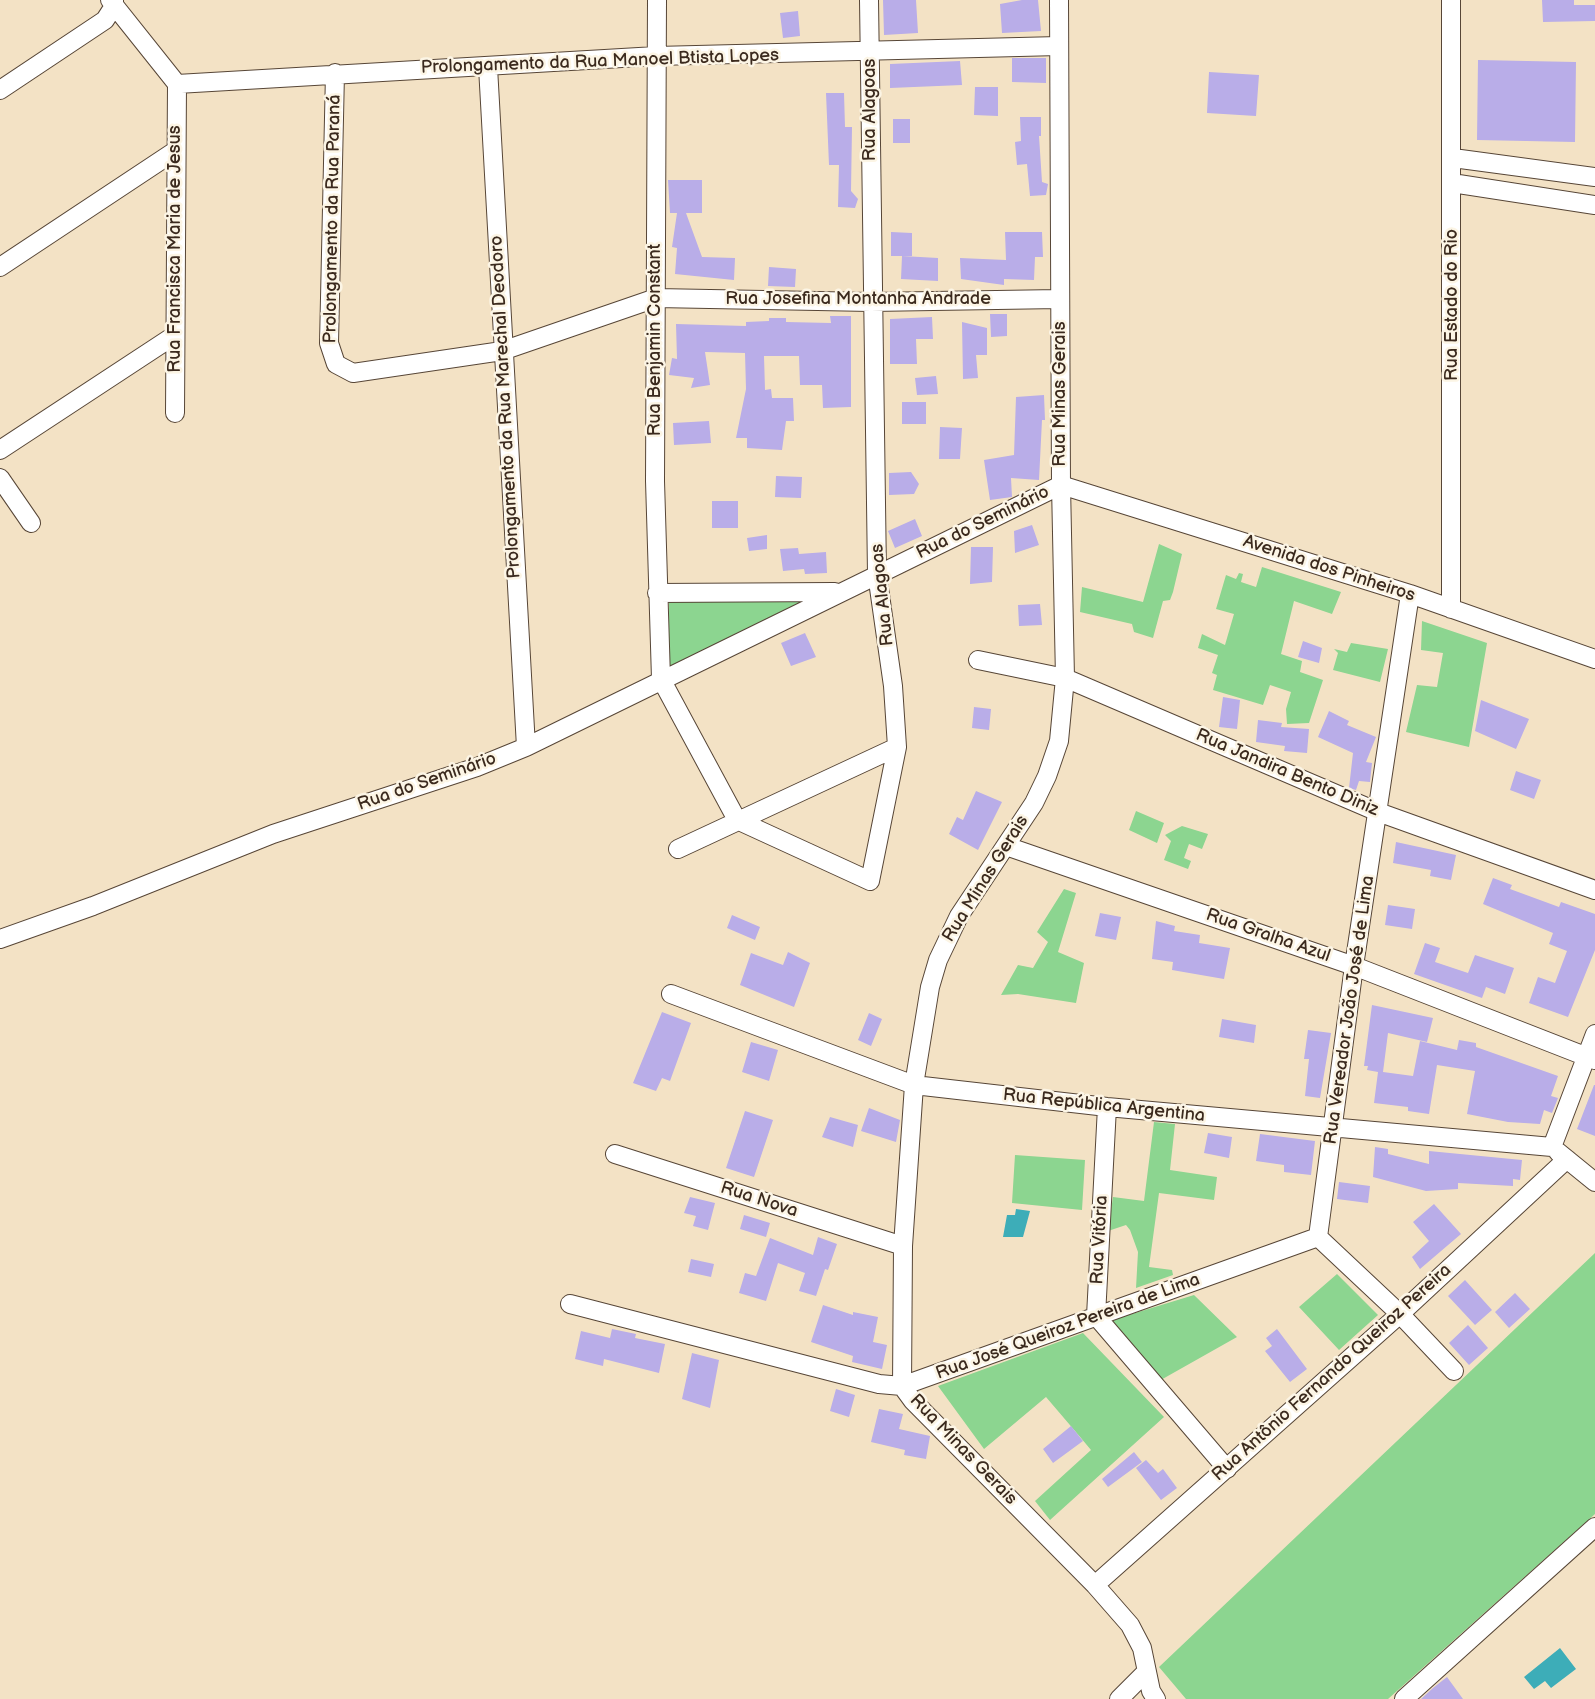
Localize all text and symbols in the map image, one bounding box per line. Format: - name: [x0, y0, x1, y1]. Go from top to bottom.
- street label: Prolongamento da Rua Manoel Btista Lopes: [421, 45, 779, 79]
- street label: Rua Alagoas: [859, 59, 881, 161]
- street label: Prolongamento da Rua Paraná: [320, 94, 346, 344]
- street label: Rua Francisca Maria de Jesus: [164, 125, 186, 373]
- street label: Rua Estado do Rio: [1441, 229, 1463, 381]
- street label: Prolongamento da Rua Marechal Deodoro: [486, 235, 526, 579]
- street label: Rua Benjamin Constant: [644, 244, 666, 436]
- street label: Rua Josefina Montanha Andrade: [725, 288, 991, 310]
- street label: Rua Minas Gerais: [1049, 321, 1071, 467]
- street label: Rua do Seminário: [913, 481, 1053, 565]
- street label: Avenida dos Pinheiros: [1240, 531, 1418, 607]
- street label: Rua Alagoas: [867, 543, 899, 647]
- street label: Rua Jandira Bento Diniz: [1192, 725, 1382, 821]
- street label: Rua do Seminário: [355, 748, 499, 816]
- street label: Rua Minas Gerais: [938, 812, 1034, 946]
- street label: Rua Vereador João José de Lima: [1320, 874, 1380, 1146]
- street label: Rua Gralha Azul: [1203, 905, 1333, 967]
- street label: Rua República Argentina: [1002, 1085, 1206, 1127]
- street label: Rua Nova: [718, 1177, 800, 1223]
- street label: Rua Vitória: [1087, 1195, 1113, 1285]
- street label: Rua Antônio Fernando Queiroz Pereira: [1208, 1260, 1456, 1486]
- street label: Rua José Queiroz Pereira de Lima: [933, 1269, 1203, 1385]
- street label: Rua Minas Gerais: [905, 1390, 1021, 1510]

